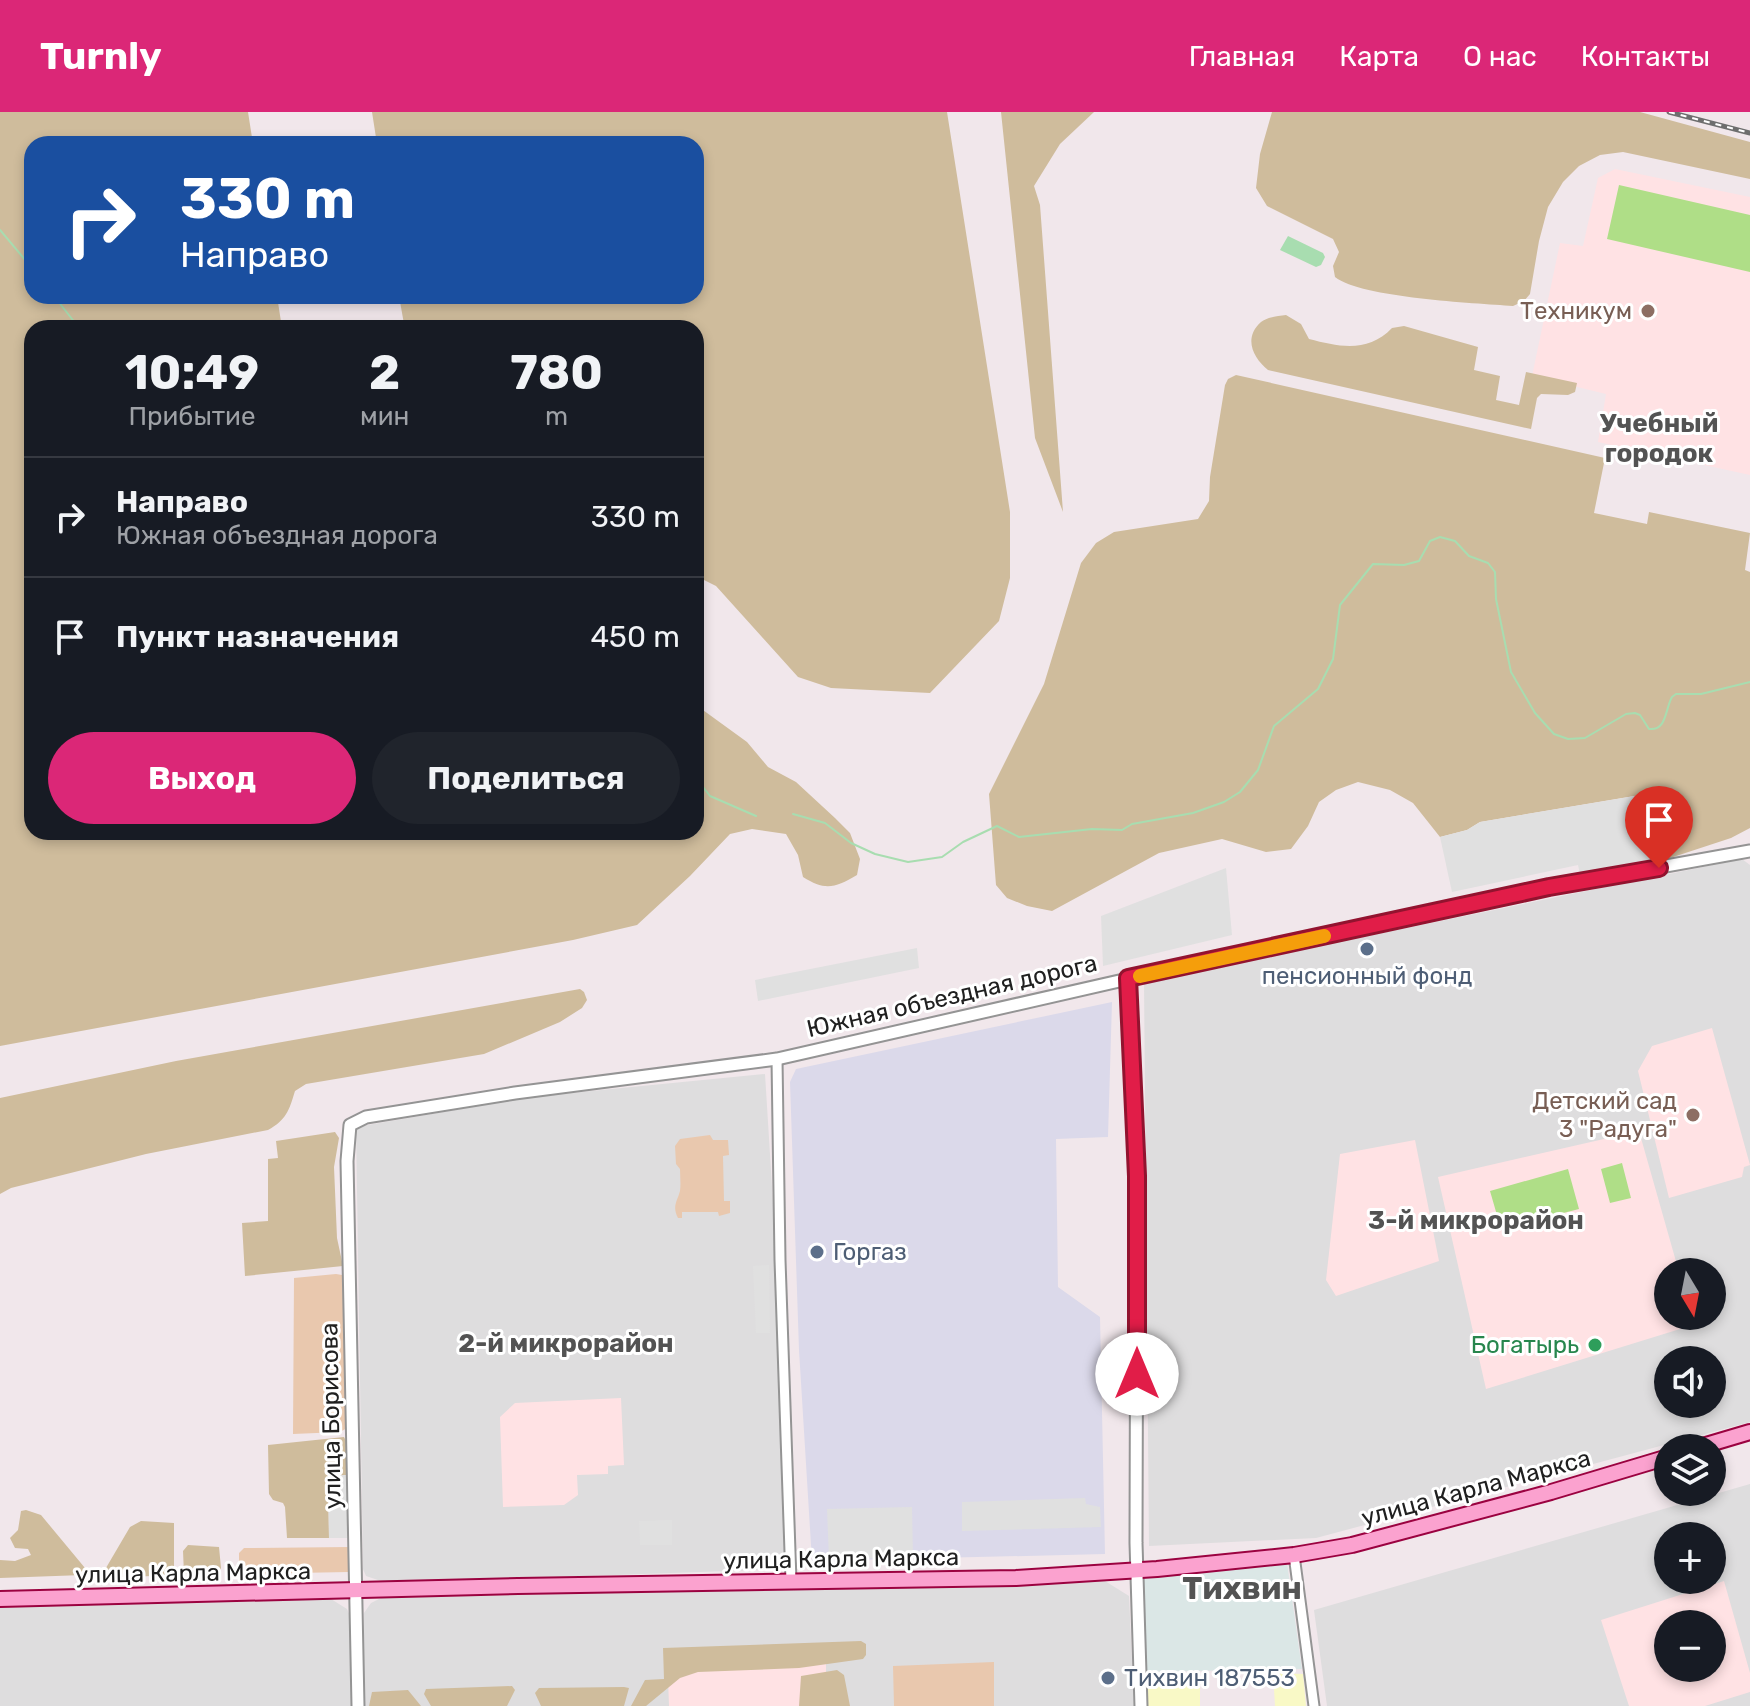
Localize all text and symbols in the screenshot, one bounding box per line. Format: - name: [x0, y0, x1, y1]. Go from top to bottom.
- text: Turnly: [40, 33, 162, 79]
- text: Главная: [1189, 40, 1295, 73]
- text: Карта: [1339, 40, 1419, 73]
- text: О нас: [1463, 40, 1537, 73]
- text: Контакты: [1581, 40, 1710, 73]
- text: 330 m: [180, 166, 355, 232]
- icon: right: [48, 168, 152, 272]
- text: Направо: [180, 233, 329, 276]
- place label: Техникум: [1520, 297, 1632, 325]
- marker: Техникум: [1639, 302, 1657, 320]
- text: 10:49: [125, 344, 259, 401]
- text: 2: [369, 344, 400, 401]
- text: 780: [510, 344, 603, 401]
- text: Прибытие: [128, 401, 256, 432]
- text: мин: [360, 401, 409, 432]
- text: m: [545, 401, 568, 432]
- district label: Учебный городок: [1600, 408, 1718, 469]
- text: Направо: [116, 484, 248, 520]
- icon: right: [48, 495, 92, 539]
- text: 330 m: [591, 499, 680, 535]
- text: Южная объездная дорога: [116, 520, 438, 551]
- icon: arrive: [48, 615, 92, 659]
- text: Пункт назначения: [116, 619, 399, 655]
- text: 450 m: [590, 619, 680, 655]
- button: Выход: [48, 732, 356, 824]
- button: Поделиться: [372, 732, 680, 824]
- pin: [1625, 786, 1693, 868]
- icon: arrive: [1637, 798, 1681, 842]
- marker: пенсионный фонд: [1358, 940, 1376, 958]
- street label: Южная объездная дорога: [804, 949, 1100, 1043]
- place label: пенсионный фонд: [1262, 962, 1472, 990]
- place label: Детский сад 3 "Радуга": [1532, 1087, 1677, 1143]
- marker: Детский сад 3 "Радуга": [1684, 1106, 1702, 1124]
- district label: 3-й микрорайон: [1368, 1205, 1584, 1236]
- place label: Горгаз: [833, 1238, 907, 1266]
- marker: Горгаз: [808, 1243, 826, 1261]
- north arrow: [1654, 1258, 1726, 1330]
- map controls: [1654, 1258, 1726, 1682]
- street label: улица Борисова: [315, 1322, 347, 1510]
- district label: 2-й микрорайон: [458, 1328, 674, 1359]
- place label: Богатырь: [1471, 1331, 1579, 1359]
- position arrow: [1095, 1332, 1179, 1416]
- marker: Богатырь: [1586, 1336, 1604, 1354]
- button: sound: [1654, 1346, 1726, 1418]
- button: layers: [1654, 1434, 1726, 1506]
- street label: улица Карла Маркса: [1358, 1444, 1594, 1532]
- button: +: [1654, 1522, 1726, 1594]
- street label: улица Карла Маркса: [723, 1543, 959, 1575]
- street label: улица Карла Маркса: [75, 1557, 311, 1589]
- district label: Тихвин: [1182, 1569, 1302, 1607]
- button: −: [1654, 1610, 1726, 1682]
- place label: Тихвин 187553: [1124, 1664, 1295, 1692]
- marker: Тихвин 187553: [1099, 1669, 1117, 1687]

